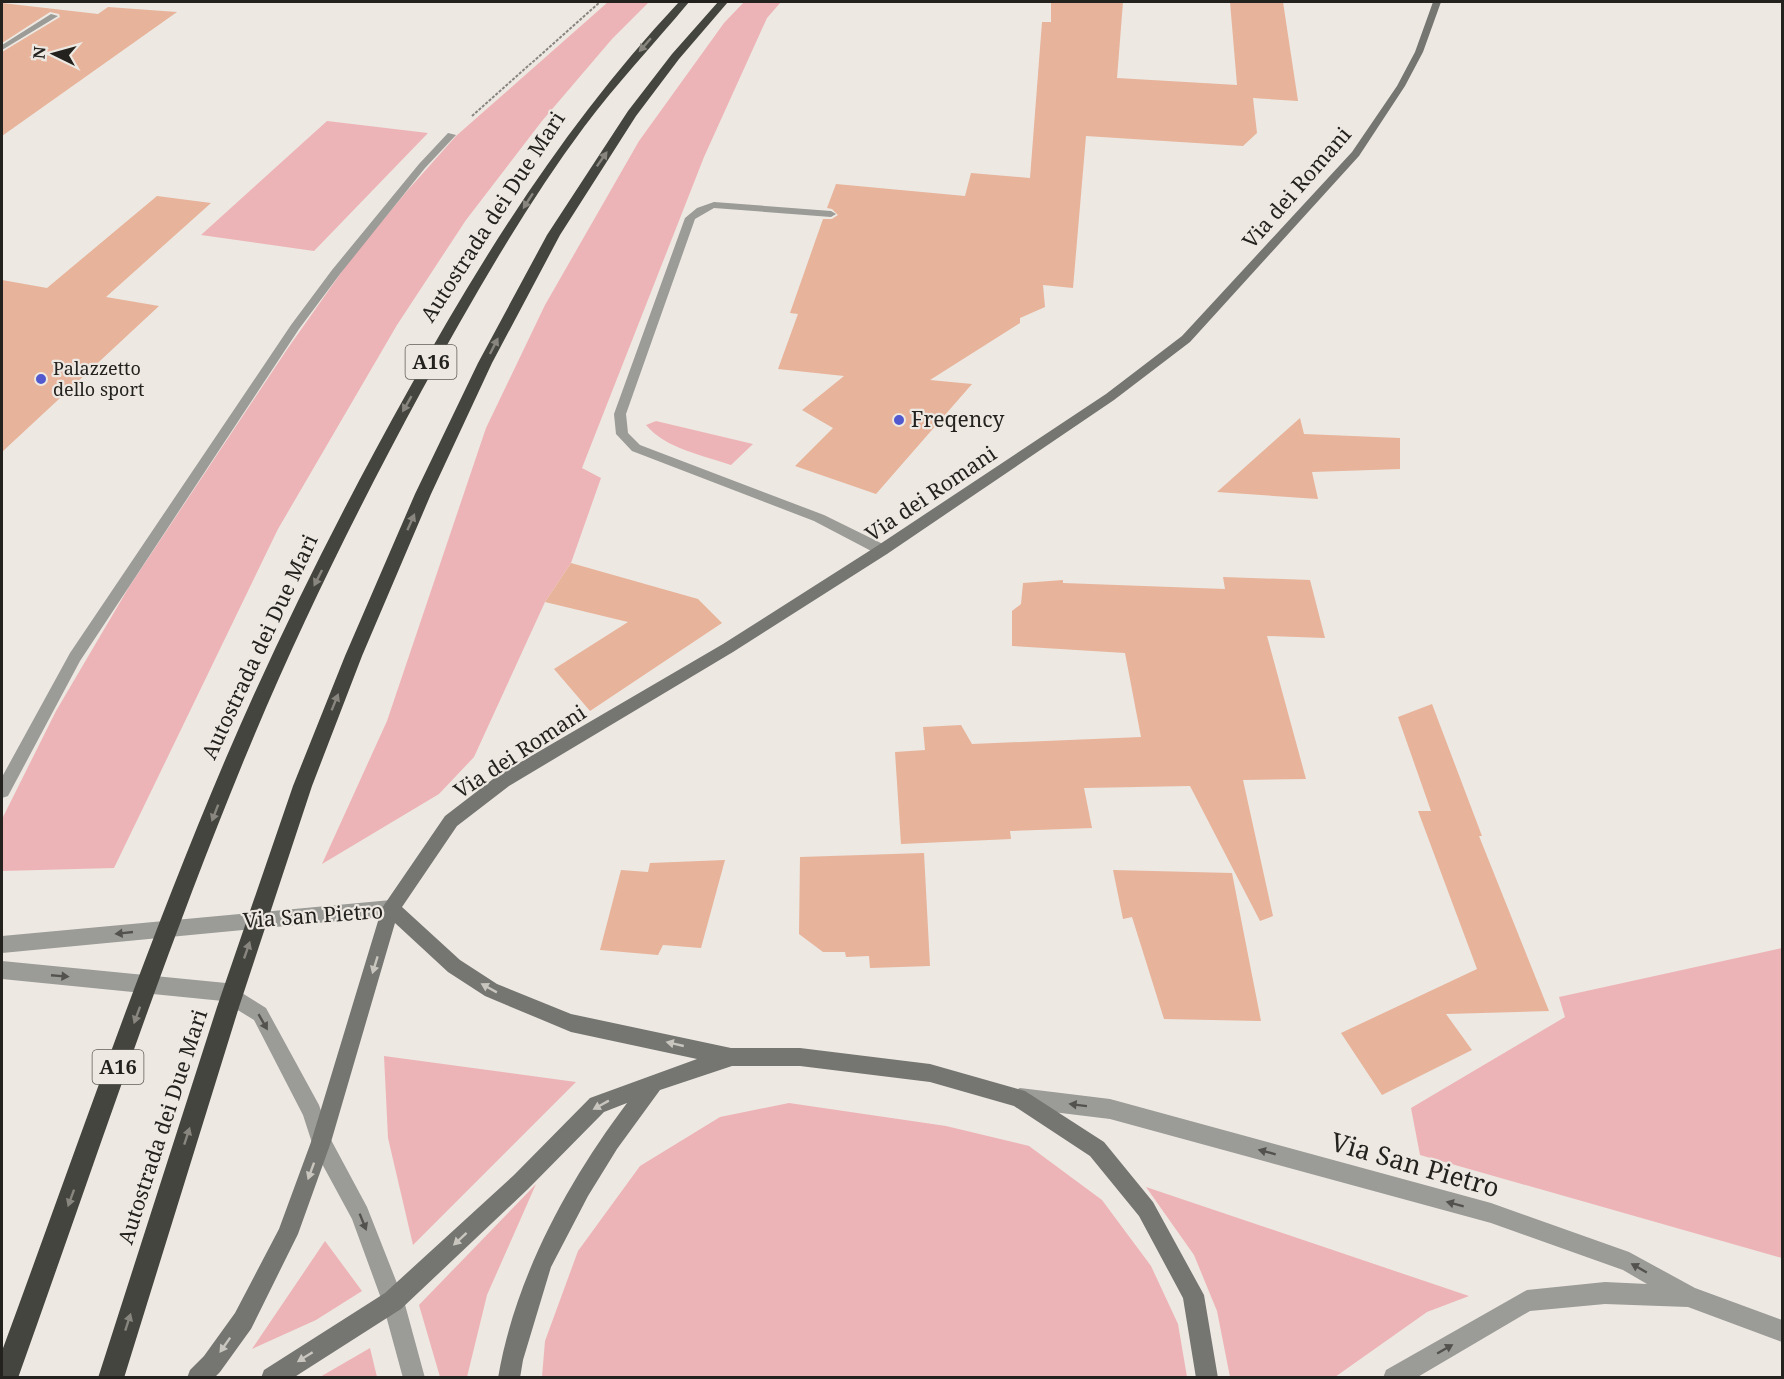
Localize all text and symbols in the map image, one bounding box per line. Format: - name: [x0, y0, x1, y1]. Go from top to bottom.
- north arrow: [24, 24, 84, 84]
- one-way arrow: [639, 37, 652, 52]
- text: N: [28, 45, 51, 60]
- street label: Autostrada dei Due Mari: [414, 106, 571, 327]
- street label: Via dei Romani: [1236, 120, 1357, 254]
- one-way arrow: [596, 151, 607, 167]
- one-way arrow: [523, 193, 534, 209]
- one-way arrow: [489, 337, 499, 354]
- road number: A16: [406, 345, 456, 379]
- place label: Palazzetto dello sport: [53, 356, 144, 401]
- marker: Palazzetto dello sport: [34, 372, 48, 386]
- one-way arrow: [402, 396, 412, 413]
- place label: Freqency: [911, 405, 1005, 433]
- marker: Freqency: [892, 413, 906, 427]
- street label: Via dei Romani: [859, 439, 1002, 547]
- one-way arrow: [406, 513, 416, 531]
- street label: Autostrada dei Due Mari: [195, 529, 324, 764]
- one-way arrow: [314, 569, 324, 587]
- one-way arrow: [331, 693, 341, 711]
- street label: Via dei Romani: [448, 698, 591, 804]
- one-way arrow: [209, 804, 219, 822]
- street label: Via San Pietro: [242, 896, 384, 934]
- one-way arrow: [114, 928, 133, 938]
- one-way arrow: [242, 941, 252, 959]
- one-way arrow: [369, 956, 379, 974]
- one-way arrow: [50, 971, 69, 981]
- one-way arrow: [480, 983, 497, 993]
- street label: Autostrada dei Due Mari: [111, 1005, 213, 1248]
- one-way arrow: [132, 1006, 142, 1024]
- one-way arrow: [258, 1014, 268, 1031]
- one-way arrow: [665, 1039, 684, 1048]
- road number: A16: [92, 1050, 144, 1084]
- one-way arrow: [592, 1100, 609, 1110]
- one-way arrow: [1068, 1100, 1087, 1110]
- street label: Via San Pietro: [1327, 1123, 1504, 1205]
- one-way arrow: [183, 1127, 192, 1145]
- one-way arrow: [1258, 1147, 1276, 1156]
- one-way arrow: [305, 1162, 315, 1180]
- one-way arrow: [65, 1189, 75, 1207]
- one-way arrow: [1446, 1198, 1464, 1208]
- one-way arrow: [358, 1214, 368, 1232]
- one-way arrow: [452, 1232, 467, 1246]
- one-way arrow: [1631, 1262, 1647, 1273]
- one-way arrow: [124, 1313, 134, 1331]
- one-way arrow: [219, 1337, 231, 1353]
- one-way arrow: [1437, 1343, 1453, 1354]
- one-way arrow: [297, 1351, 313, 1362]

